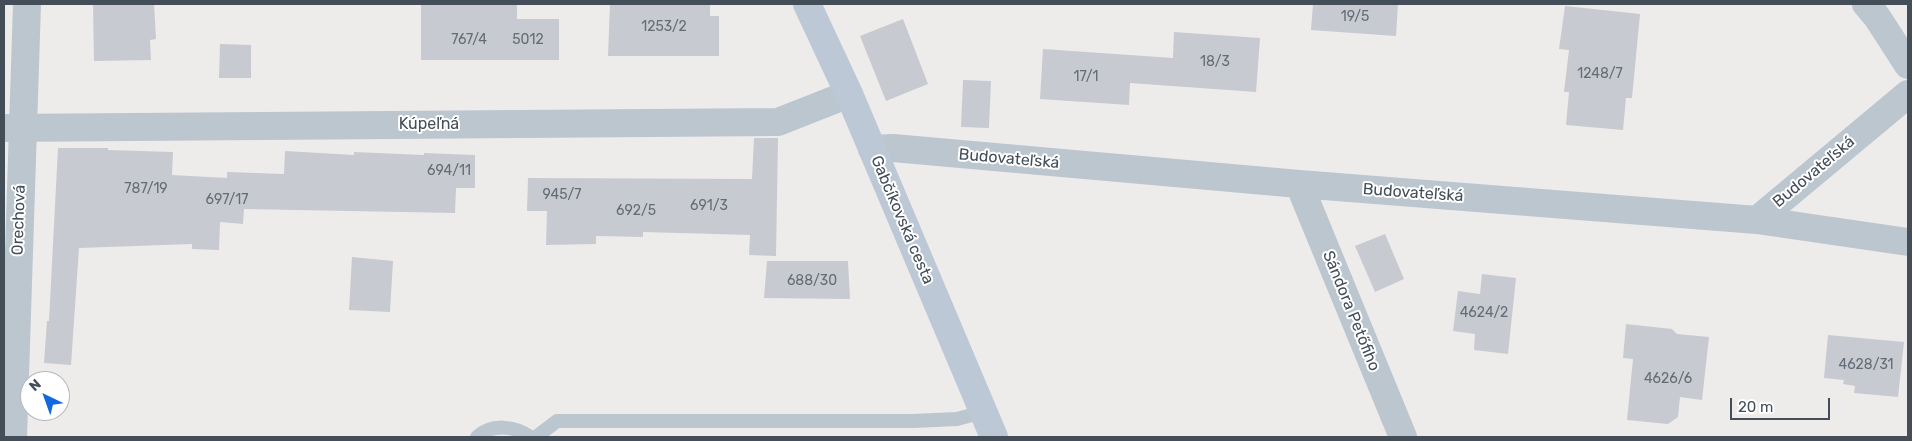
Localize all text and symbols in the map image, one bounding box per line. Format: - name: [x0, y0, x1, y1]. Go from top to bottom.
- house number: 19/5: [1341, 9, 1369, 25]
- house number: 1253/2: [641, 19, 687, 35]
- house number: 767/4: [451, 32, 487, 48]
- house number: 5012: [512, 32, 544, 48]
- house number: 18/3: [1200, 54, 1230, 70]
- house number: 1248/7: [1577, 66, 1623, 82]
- house number: 17/1: [1074, 69, 1098, 85]
- street label: Kúpeľná: [399, 114, 459, 134]
- street label: Budovateľská: [1769, 132, 1859, 212]
- street label: Budovateľská: [958, 145, 1060, 173]
- street label: Gabčíkovská cesta: [866, 153, 938, 287]
- house number: 694/11: [427, 163, 471, 179]
- street label: Budovateľská: [1362, 180, 1464, 206]
- house number: 787/19: [124, 181, 168, 197]
- street label: Orechová: [8, 184, 30, 256]
- house number: 945/7: [543, 187, 581, 203]
- house number: 697/17: [206, 192, 248, 208]
- house number: 691/3: [690, 198, 728, 214]
- house number: 692/5: [616, 203, 656, 219]
- street label: Sándora Petőfiho: [1318, 248, 1384, 374]
- house number: 688/30: [787, 273, 837, 289]
- house number: 4624/2: [1460, 305, 1508, 321]
- house number: 4628/31: [1838, 357, 1894, 373]
- north arrow: [20, 371, 70, 421]
- house number: 4626/6: [1644, 371, 1692, 387]
- text: N: [26, 376, 45, 395]
- scale bar: [1732, 388, 1832, 420]
- text: 20 m: [1738, 398, 1773, 416]

